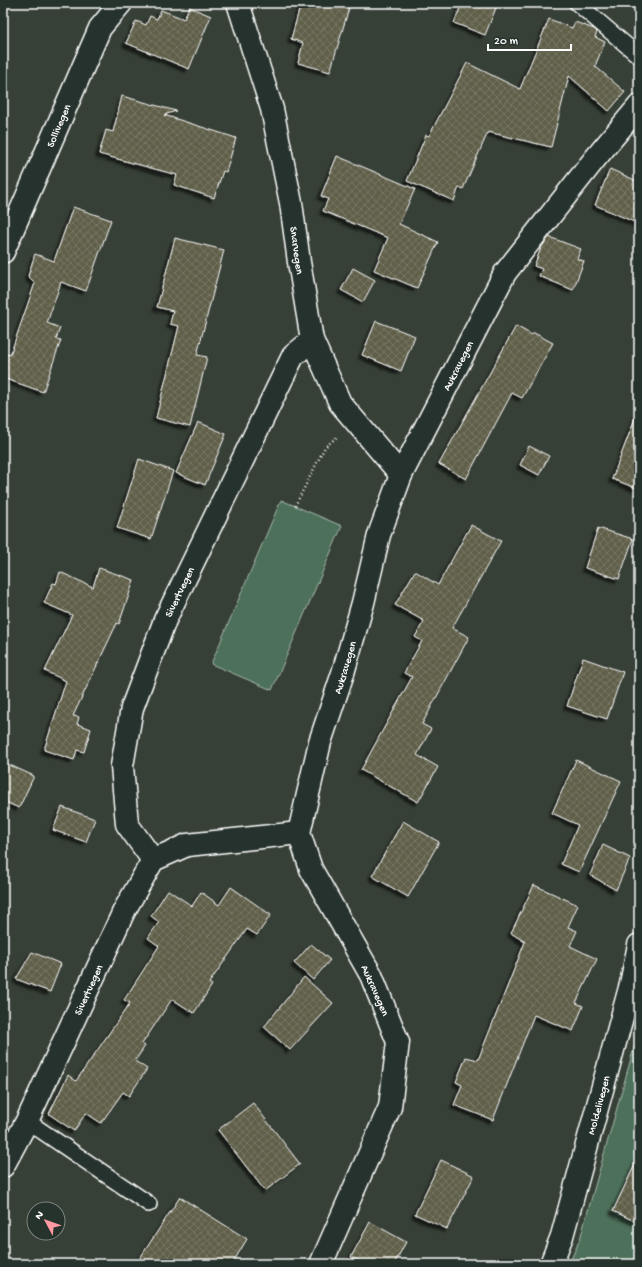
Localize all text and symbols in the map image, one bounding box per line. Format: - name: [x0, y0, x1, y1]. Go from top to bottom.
- scale bar: [488, 26, 571, 52]
- text: 20 m: [494, 35, 519, 49]
- street label: Sollivegen: [45, 102, 75, 150]
- street label: Snarvegen: [286, 226, 305, 276]
- street label: Aukravegen: [441, 339, 477, 393]
- street label: Sivertvegen: [163, 565, 198, 619]
- street label: Aukravegen: [332, 639, 360, 696]
- street label: Sivertvegen: [73, 962, 107, 1017]
- street label: Aukravegen: [358, 964, 391, 1019]
- street label: Moldelivegen: [586, 1074, 614, 1136]
- north arrow: [26, 1201, 66, 1241]
- text: N: [33, 1209, 47, 1222]

